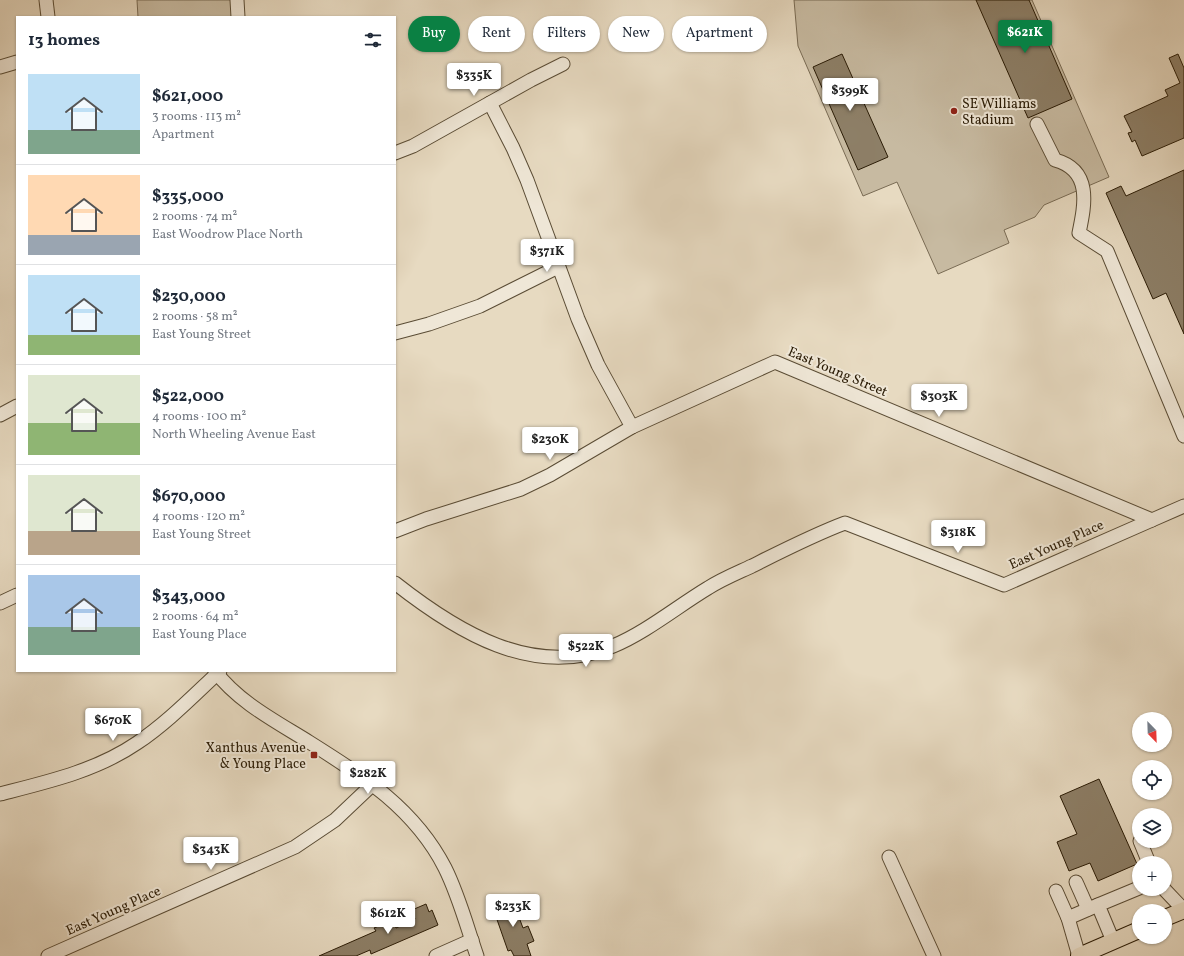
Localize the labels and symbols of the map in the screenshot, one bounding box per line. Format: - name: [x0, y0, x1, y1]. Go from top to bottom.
- pin: $621K: [997, 20, 1053, 54]
- pin: $335K: [446, 63, 502, 97]
- pin: $399K: [822, 78, 878, 112]
- place label: SE Williams Stadium: [962, 95, 1036, 130]
- marker: SE Williams Stadium: [949, 106, 959, 116]
- pin: $371K: [519, 239, 575, 273]
- street label: East Young Street: [785, 343, 890, 402]
- pin: $303K: [911, 384, 967, 418]
- pin: $230K: [522, 427, 578, 461]
- street label: East Young Place: [1006, 516, 1107, 575]
- pin: $318K: [930, 520, 986, 554]
- pin: $522K: [558, 634, 614, 668]
- pin: $670K: [85, 708, 141, 742]
- north arrow: [1132, 712, 1172, 752]
- place label: Xanthus Avenue & Young Place: [206, 739, 306, 774]
- marker: Xanthus Avenue & Young Place: [309, 750, 319, 760]
- pin: $282K: [340, 761, 396, 795]
- pin: $343K: [183, 837, 239, 871]
- street label: East Young Place: [63, 882, 164, 941]
- pin: $233K: [485, 894, 541, 928]
- pin: $612K: [360, 901, 416, 935]

